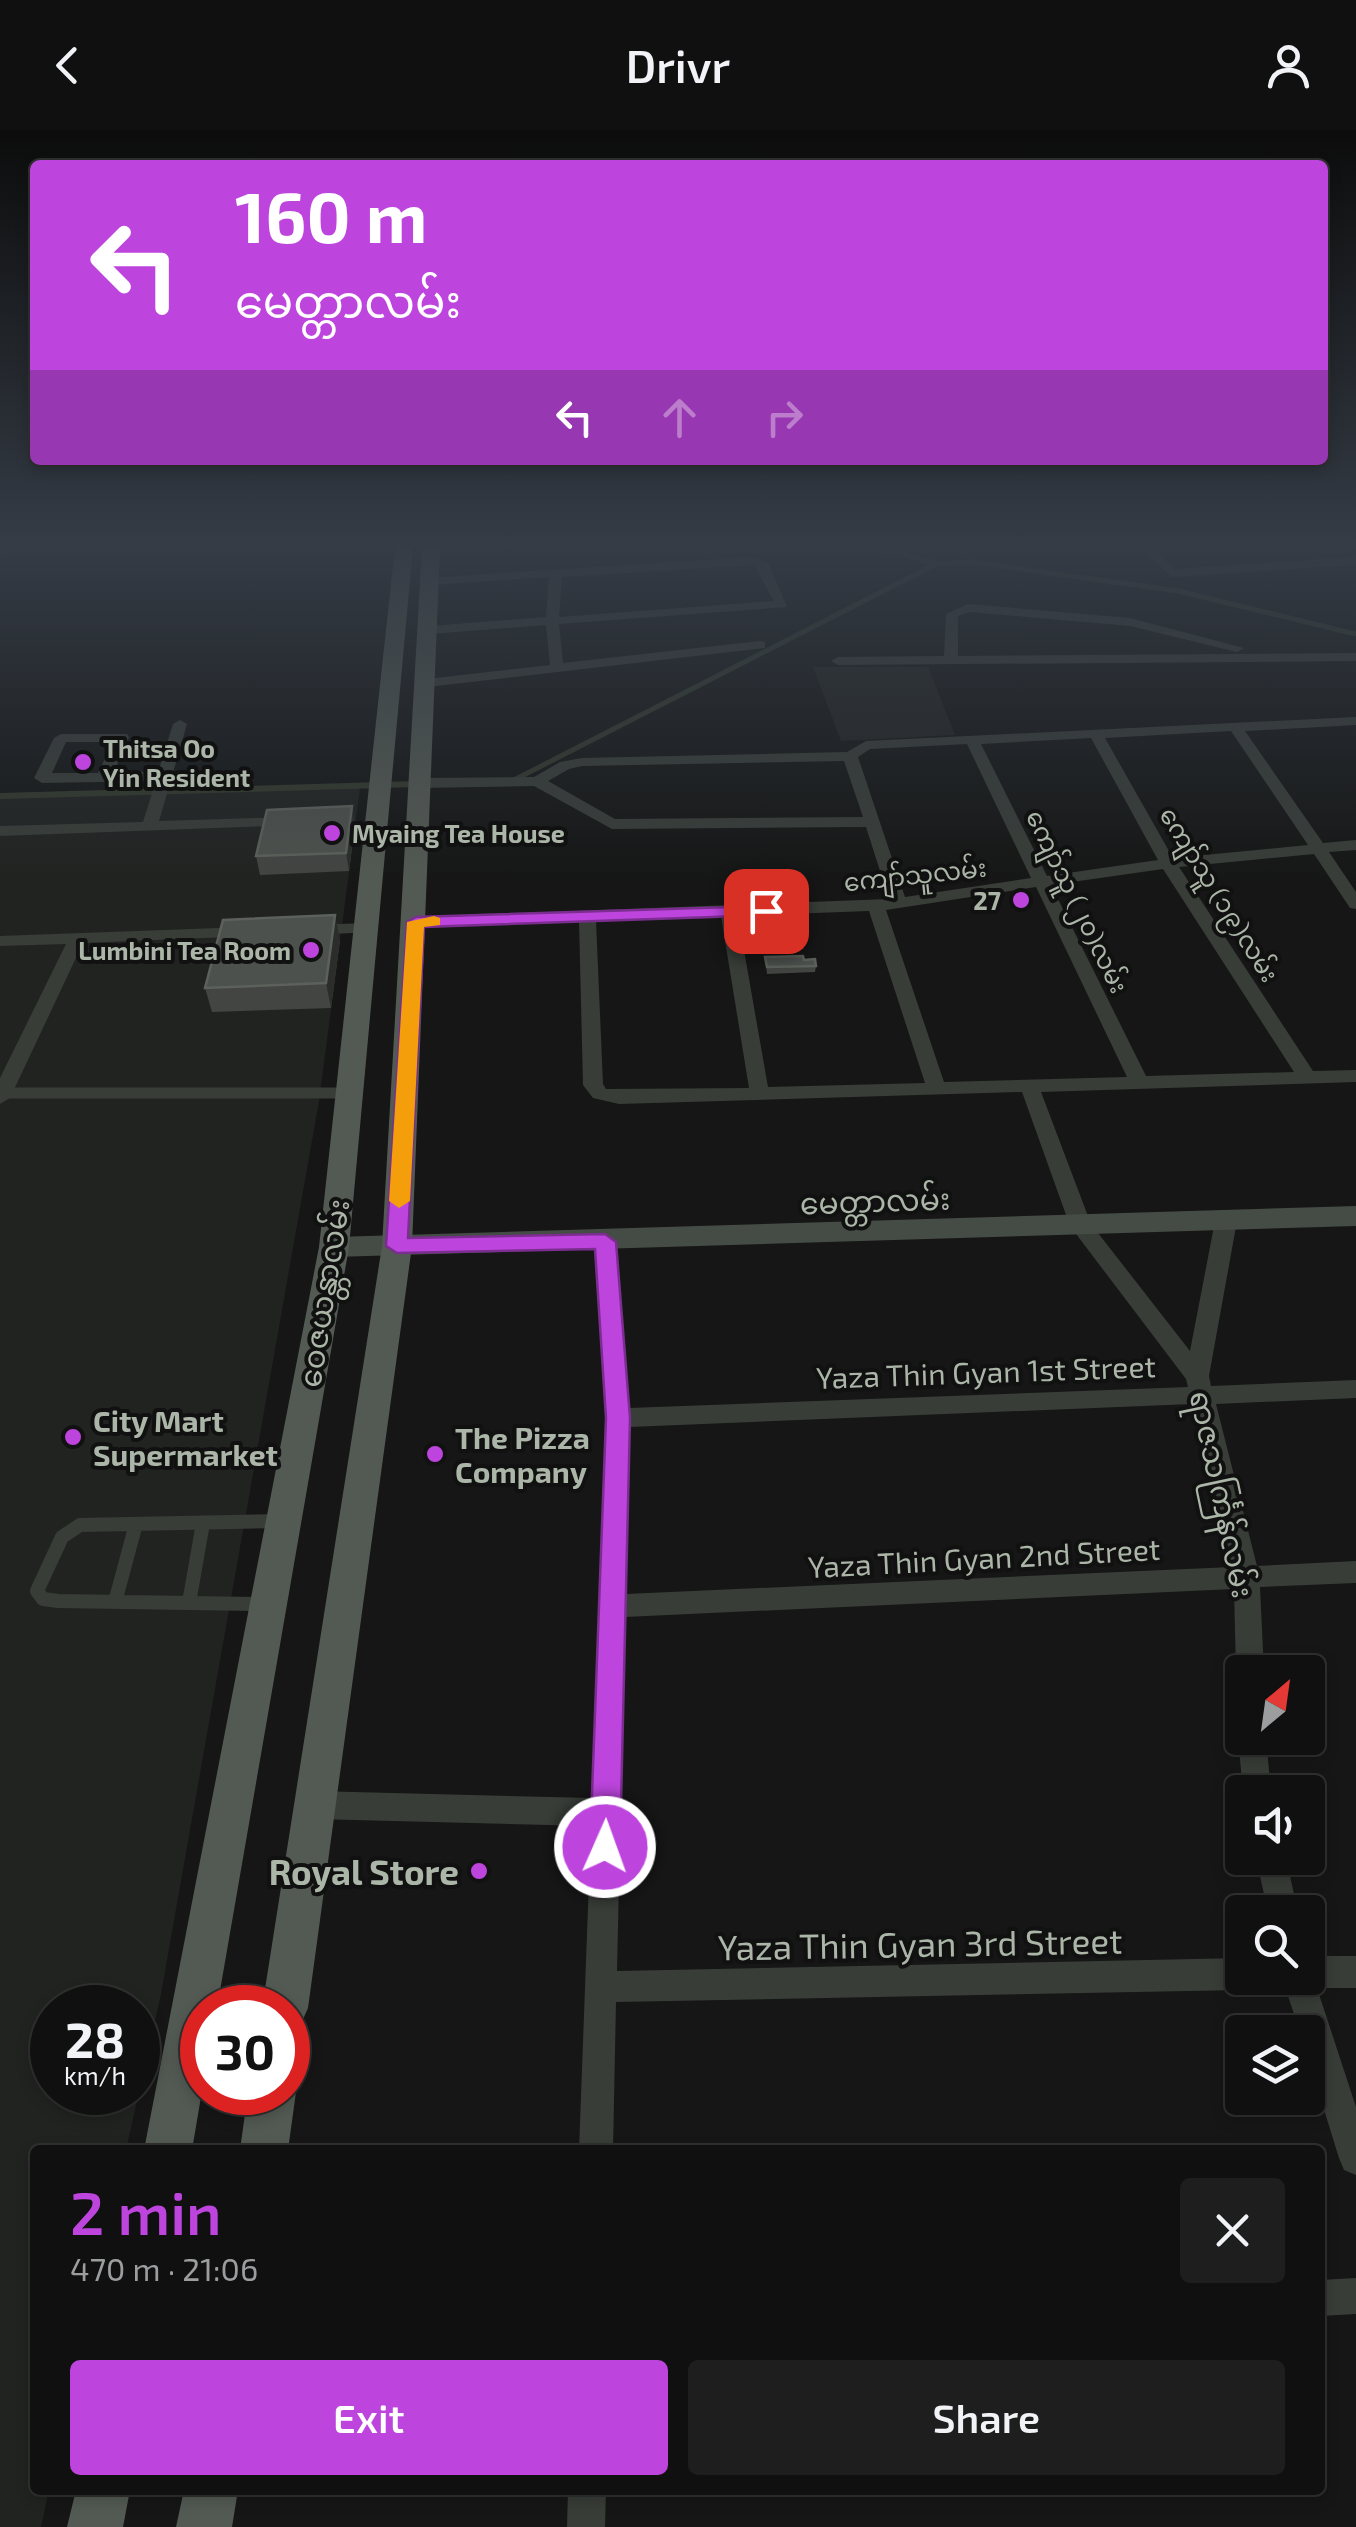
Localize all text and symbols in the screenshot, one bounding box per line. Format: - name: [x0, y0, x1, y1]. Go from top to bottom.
- icon: back: [40, 38, 95, 93]
- text: Drivr: [626, 38, 730, 92]
- icon: person: [1261, 38, 1316, 93]
- text: 160 m: [235, 173, 428, 257]
- icon: left: [70, 200, 200, 330]
- text: မေတ္တာလမ်း: [235, 273, 461, 327]
- icon: left: [547, 390, 602, 445]
- icon: ahead: [652, 390, 707, 445]
- icon: right: [757, 390, 812, 445]
- place label: Thitsa Oo Yin Resident: [103, 733, 250, 792]
- marker: Thitsa Oo Yin Resident: [72, 751, 94, 773]
- street label: ကျော်သူ (၁၉)လမ်း: [1148, 801, 1287, 991]
- street label: ကျော်သူ (၂၀)လမ်း: [1014, 804, 1136, 1000]
- place label: Myaing Tea House: [352, 818, 565, 849]
- marker: Myaing Tea House: [321, 822, 343, 844]
- street label: ကျော်သူလမ်း: [842, 851, 989, 903]
- pin: [724, 869, 809, 954]
- icon: arrive: [739, 884, 794, 939]
- place label: 27: [973, 885, 1001, 915]
- marker: 27: [1010, 889, 1032, 911]
- place label: Lumbini Tea Room: [78, 935, 291, 965]
- marker: Lumbini Tea Room: [300, 939, 322, 961]
- street label: မေတ္တာလမ်း: [799, 1177, 951, 1230]
- street label: ဝေဇယန္တာလမ်း: [288, 1196, 365, 1391]
- street label: Yaza Thin Gyan 1st Street: [816, 1347, 1156, 1395]
- street label: ရာဇသင်္ကြန်လမ်း: [1175, 1387, 1264, 1603]
- place label: City Mart Supermarket: [93, 1402, 278, 1472]
- place label: The Pizza Company: [455, 1419, 590, 1490]
- marker: City Mart Supermarket: [62, 1426, 84, 1448]
- marker: The Pizza Company: [424, 1443, 446, 1465]
- street label: Yaza Thin Gyan 2nd Street: [807, 1530, 1161, 1584]
- north arrow: [1225, 1655, 1325, 1755]
- map controls: [1225, 1655, 1325, 2115]
- button: sound: [1225, 1775, 1325, 1875]
- position arrow: [553, 1795, 657, 1899]
- place label: Royal Store: [269, 1850, 459, 1893]
- marker: Royal Store: [468, 1860, 490, 1882]
- button: search: [1225, 1895, 1325, 1995]
- street label: Yaza Thin Gyan 3rd Street: [717, 1918, 1123, 1968]
- speed limit sign: 30: [180, 1985, 310, 2115]
- text: 28: [65, 2008, 125, 2068]
- button: layers: [1225, 2015, 1325, 2115]
- text: km/h: [64, 2060, 126, 2090]
- text: 2 min: [70, 2175, 222, 2247]
- button: close: [1180, 2178, 1285, 2283]
- text: 470 m · 21:06: [70, 2249, 258, 2287]
- button: Exit: [70, 2360, 668, 2475]
- button: Share: [688, 2360, 1285, 2475]

